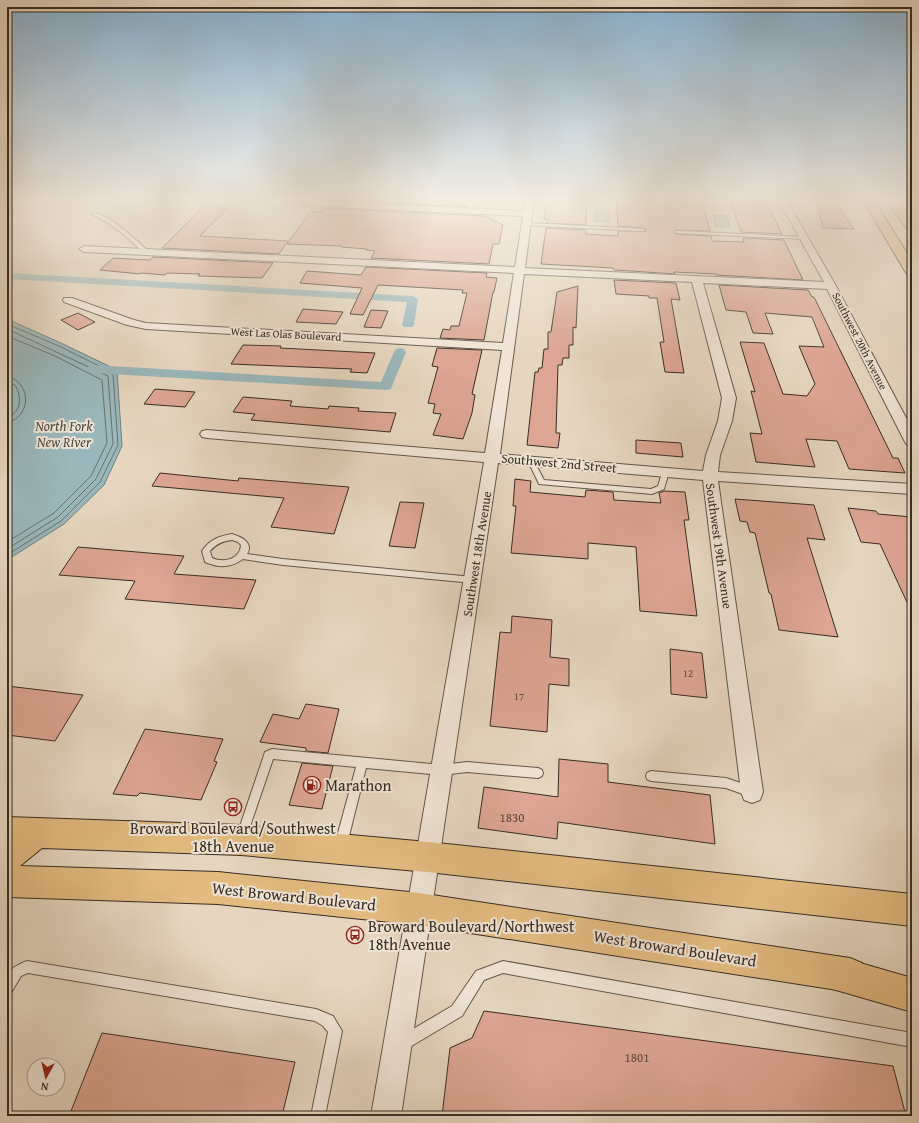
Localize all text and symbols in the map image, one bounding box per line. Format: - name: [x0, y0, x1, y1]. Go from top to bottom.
- street label: Southwest 20th Avenue: [829, 290, 891, 392]
- street label: West Las Olas Boulevard: [230, 323, 342, 345]
- water label: North Fork New River: [35, 416, 93, 452]
- street label: Southwest 2nd Street: [500, 448, 618, 478]
- street label: Southwest 19th Avenue: [701, 482, 737, 610]
- street label: Southwest 18th Avenue: [458, 490, 496, 618]
- house number: 12: [683, 665, 693, 681]
- house number: 17: [514, 688, 524, 704]
- place label: Marathon: [325, 773, 391, 797]
- fuel station icon: Marathon: [302, 775, 322, 795]
- bus stop icon: Broward Boulevard/Southwest 18th Avenue: [223, 797, 243, 817]
- house number: 1830: [499, 808, 525, 827]
- place label: Broward Boulevard/Southwest 18th Avenue: [130, 816, 336, 858]
- street label: West Broward Boulevard: [211, 875, 378, 917]
- place label: Broward Boulevard/Northwest 18th Avenue: [368, 914, 575, 956]
- street label: West Broward Boulevard: [592, 923, 759, 973]
- bus stop icon: Broward Boulevard/Northwest 18th Avenue: [345, 925, 365, 945]
- house number: 1801: [624, 1048, 650, 1067]
- north arrow: [26, 1057, 66, 1097]
- text: N: [39, 1078, 49, 1095]

